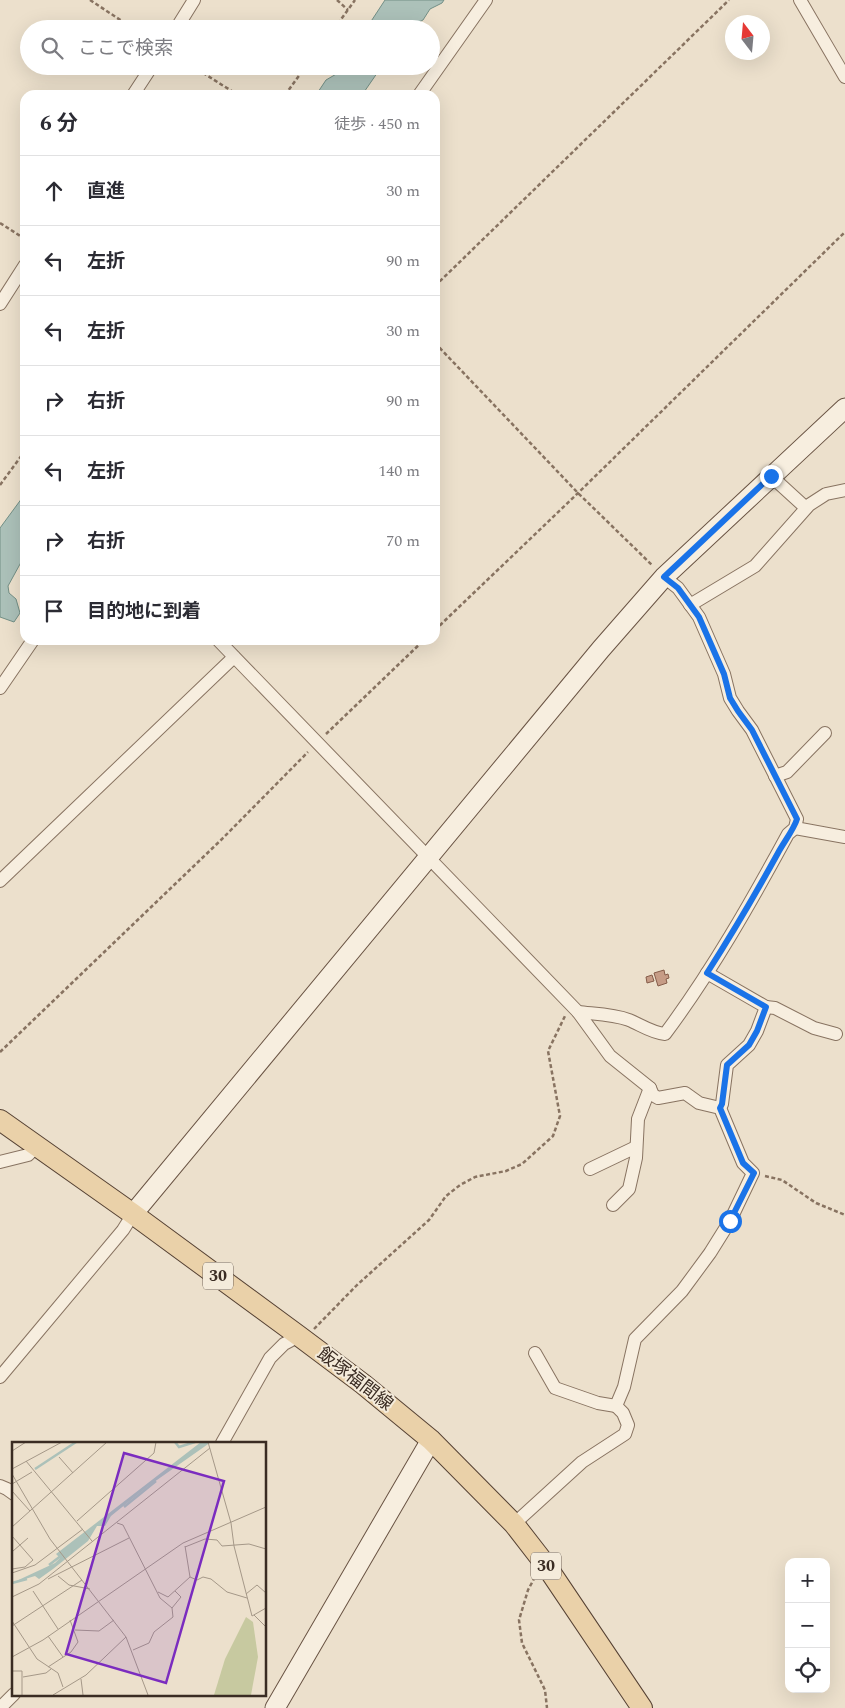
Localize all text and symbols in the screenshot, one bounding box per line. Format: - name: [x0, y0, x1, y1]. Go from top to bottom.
- north arrow: [725, 15, 770, 60]
- search box: [20, 20, 440, 75]
- icon: search: [38, 34, 66, 62]
- text: ここで検索: [78, 34, 173, 63]
- text: 6 分: [40, 108, 78, 140]
- text: 徒歩 · 450 m: [334, 112, 420, 136]
- icon: ahead: [40, 177, 68, 205]
- text: 直進: [87, 177, 125, 206]
- text: 30 m: [386, 179, 420, 203]
- icon: left: [40, 247, 68, 275]
- text: 左折: [87, 247, 125, 276]
- text: 90 m: [386, 249, 420, 273]
- icon: left: [40, 317, 68, 345]
- text: 左折: [87, 317, 125, 346]
- text: 30 m: [386, 319, 420, 343]
- icon: right: [40, 387, 68, 415]
- text: 右折: [87, 387, 125, 416]
- text: 90 m: [386, 389, 420, 413]
- icon: left: [40, 457, 68, 485]
- text: 左折: [87, 457, 125, 486]
- text: 140 m: [378, 459, 420, 483]
- route end: [760, 465, 783, 488]
- icon: right: [40, 527, 68, 555]
- text: 右折: [87, 527, 125, 556]
- text: 70 m: [386, 529, 420, 553]
- icon: arrive: [40, 597, 68, 625]
- text: 目的地に到着: [87, 597, 201, 626]
- route start: [719, 1210, 742, 1233]
- road number: 30: [203, 1262, 233, 1290]
- street label: 飯塚福間線: [311, 1341, 399, 1417]
- inset map: [12, 1442, 266, 1696]
- road number: 30: [531, 1552, 561, 1580]
- map controls: [785, 1558, 830, 1693]
- button: +: [785, 1558, 830, 1603]
- button: −: [785, 1603, 830, 1648]
- button: locate: [785, 1648, 830, 1693]

